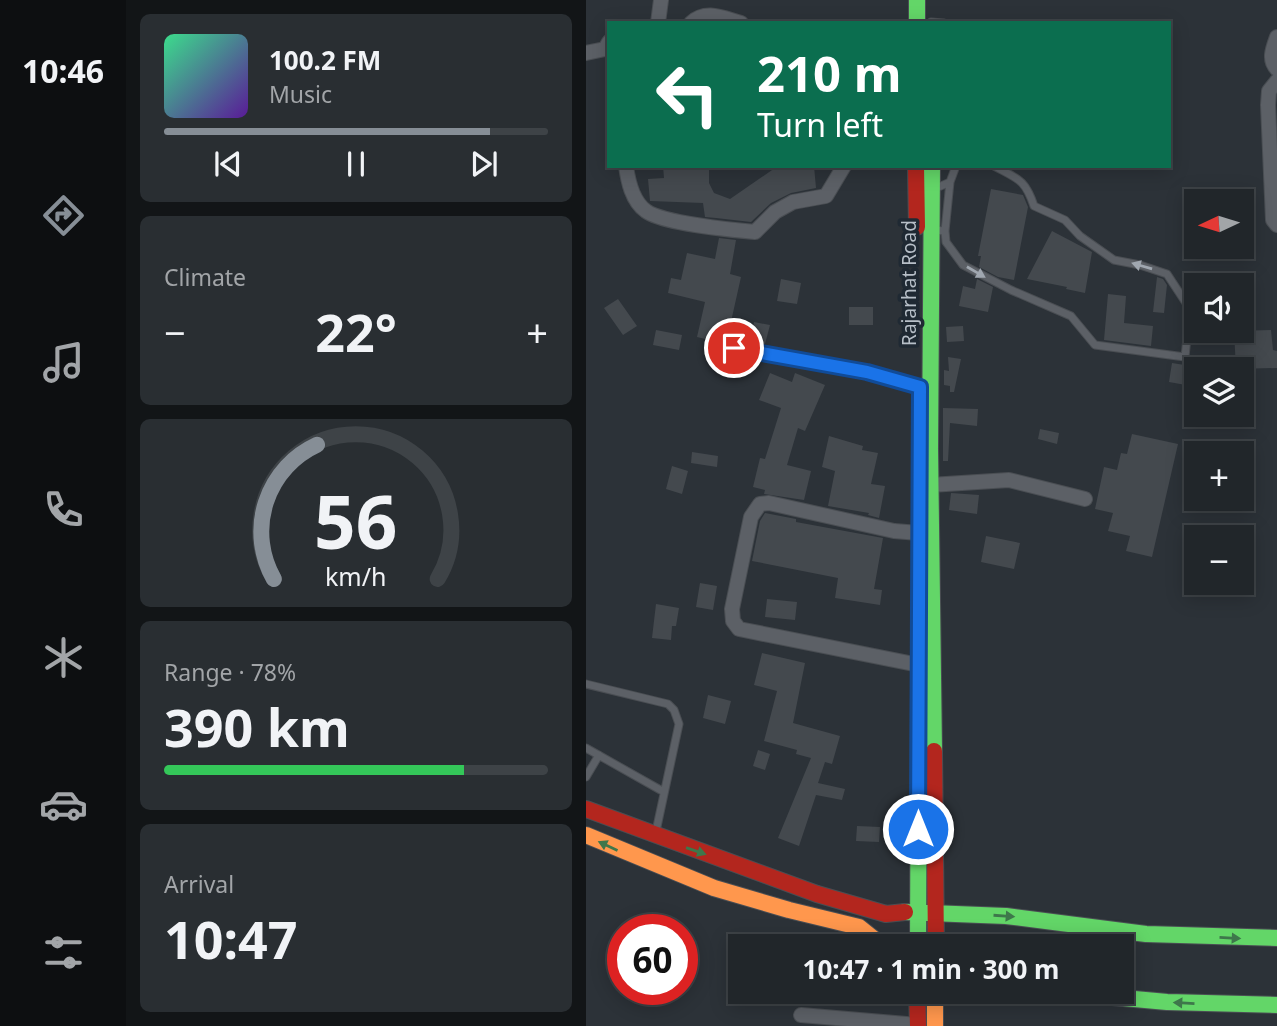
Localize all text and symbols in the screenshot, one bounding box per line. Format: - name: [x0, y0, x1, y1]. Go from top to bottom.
- text: 210 m: [757, 40, 902, 106]
- text: 100.2 FM: [269, 42, 381, 78]
- text: 10:46: [22, 49, 104, 92]
- icon: left: [642, 49, 733, 140]
- text: Music: [269, 78, 332, 110]
- text: Turn left: [757, 103, 883, 146]
- icon: previous: [209, 145, 247, 183]
- icon: pause: [337, 145, 375, 183]
- icon: next: [465, 145, 503, 183]
- north arrow: [1184, 189, 1254, 259]
- map controls: [1184, 189, 1254, 595]
- icon: directions: [39, 191, 88, 240]
- street label: Rajarhat Road: [896, 220, 922, 346]
- text: Climate: [164, 261, 246, 293]
- one-way arrow: [1132, 261, 1153, 271]
- one-way arrow: [966, 266, 985, 278]
- button: sound: [1184, 273, 1254, 343]
- text: 22°: [315, 296, 397, 367]
- text: −: [164, 306, 186, 358]
- text: +: [526, 306, 548, 358]
- pin: [704, 318, 764, 378]
- icon: arrive: [715, 329, 753, 367]
- icon: music: [39, 338, 88, 387]
- button: layers: [1184, 357, 1254, 427]
- button: +: [1184, 441, 1254, 511]
- text: 56: [314, 471, 398, 570]
- icon: phone: [39, 485, 88, 534]
- button: −: [1184, 525, 1254, 595]
- text: km/h: [325, 559, 387, 593]
- icon: climate: [39, 633, 88, 682]
- text: Range · 78%: [164, 656, 296, 688]
- text: 390 km: [164, 691, 350, 762]
- icon: car: [39, 780, 88, 829]
- position arrow: [881, 792, 955, 866]
- one-way arrow: [598, 840, 619, 851]
- one-way arrow: [685, 846, 706, 857]
- text: Arrival: [164, 868, 234, 900]
- text: 10:47: [164, 903, 298, 974]
- one-way arrow: [993, 911, 1015, 922]
- speed limit sign: 60: [607, 914, 698, 1005]
- icon: filters: [39, 928, 88, 977]
- one-way arrow: [1220, 933, 1242, 944]
- text: 10:47 · 1 min · 300 m: [803, 951, 1059, 987]
- one-way arrow: [1173, 997, 1195, 1008]

